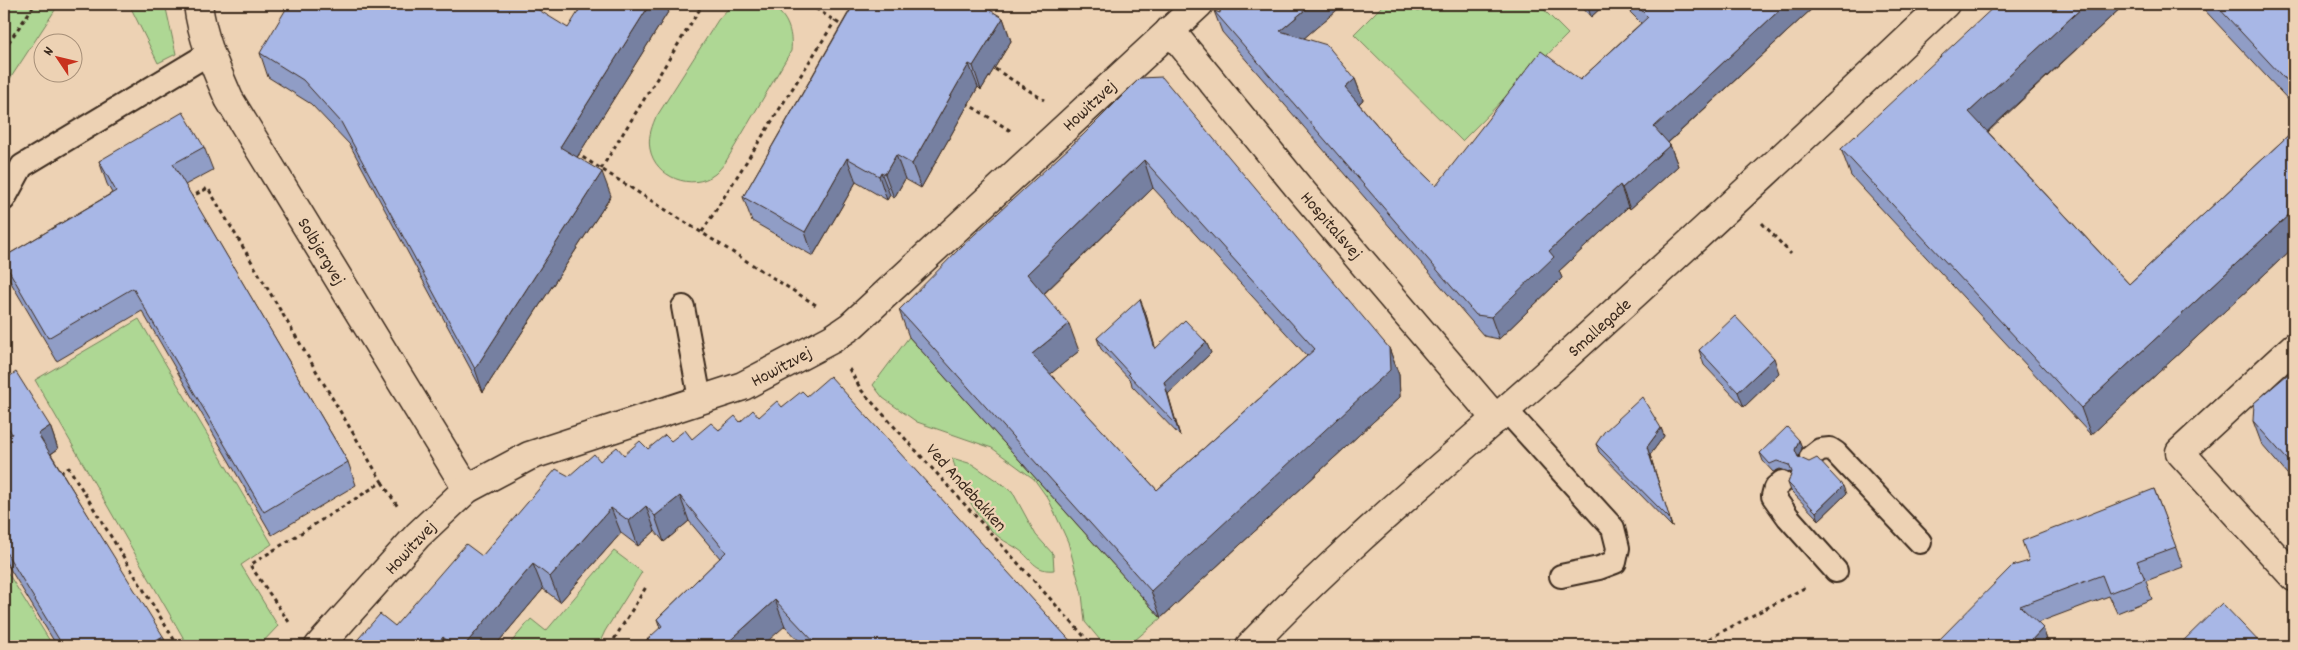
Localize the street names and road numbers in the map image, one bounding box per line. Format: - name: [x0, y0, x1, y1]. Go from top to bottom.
- street label: Howitzvej: [1058, 75, 1123, 138]
- street label: Hospitalsvej: [1293, 187, 1367, 266]
- street label: Solbjergvej: [290, 214, 350, 291]
- street label: Smallegade: [1563, 293, 1638, 364]
- street label: Howitzvej: [747, 342, 817, 395]
- street label: Ved Andebakken: [919, 439, 1012, 538]
- street label: Howitzvej: [380, 516, 443, 581]

